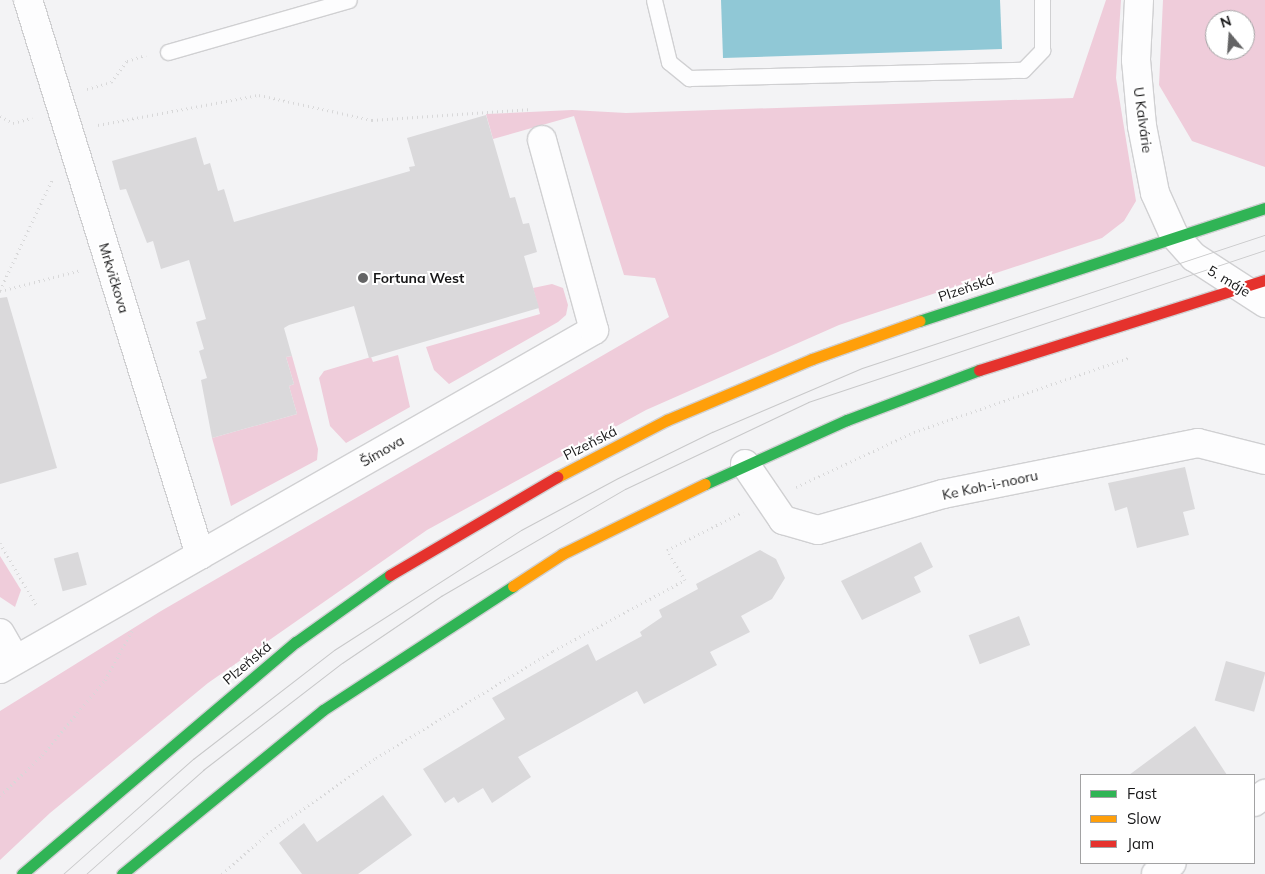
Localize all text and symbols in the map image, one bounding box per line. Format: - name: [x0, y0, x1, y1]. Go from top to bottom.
- north arrow: [1205, 10, 1255, 60]
- text: N: [1218, 11, 1233, 32]
- street label: U Kalvárie: [1130, 86, 1156, 154]
- street label: Mrkvičkova: [95, 241, 133, 315]
- street label: 5. máje: [1205, 262, 1253, 300]
- place label: Fortuna West: [373, 270, 464, 286]
- street label: Plzeňská: [936, 271, 996, 305]
- marker: Fortuna West: [357, 272, 369, 284]
- street label: Plzeňská: [560, 422, 620, 464]
- street label: Šímova: [357, 432, 407, 470]
- street label: Ke Koh-i-nooru: [941, 467, 1039, 503]
- street label: Plzeňská: [219, 638, 275, 688]
- legend: [1080, 774, 1255, 864]
- text: Fast: [1127, 784, 1157, 803]
- text: Slow: [1127, 809, 1161, 828]
- text: Jam: [1127, 834, 1154, 853]

